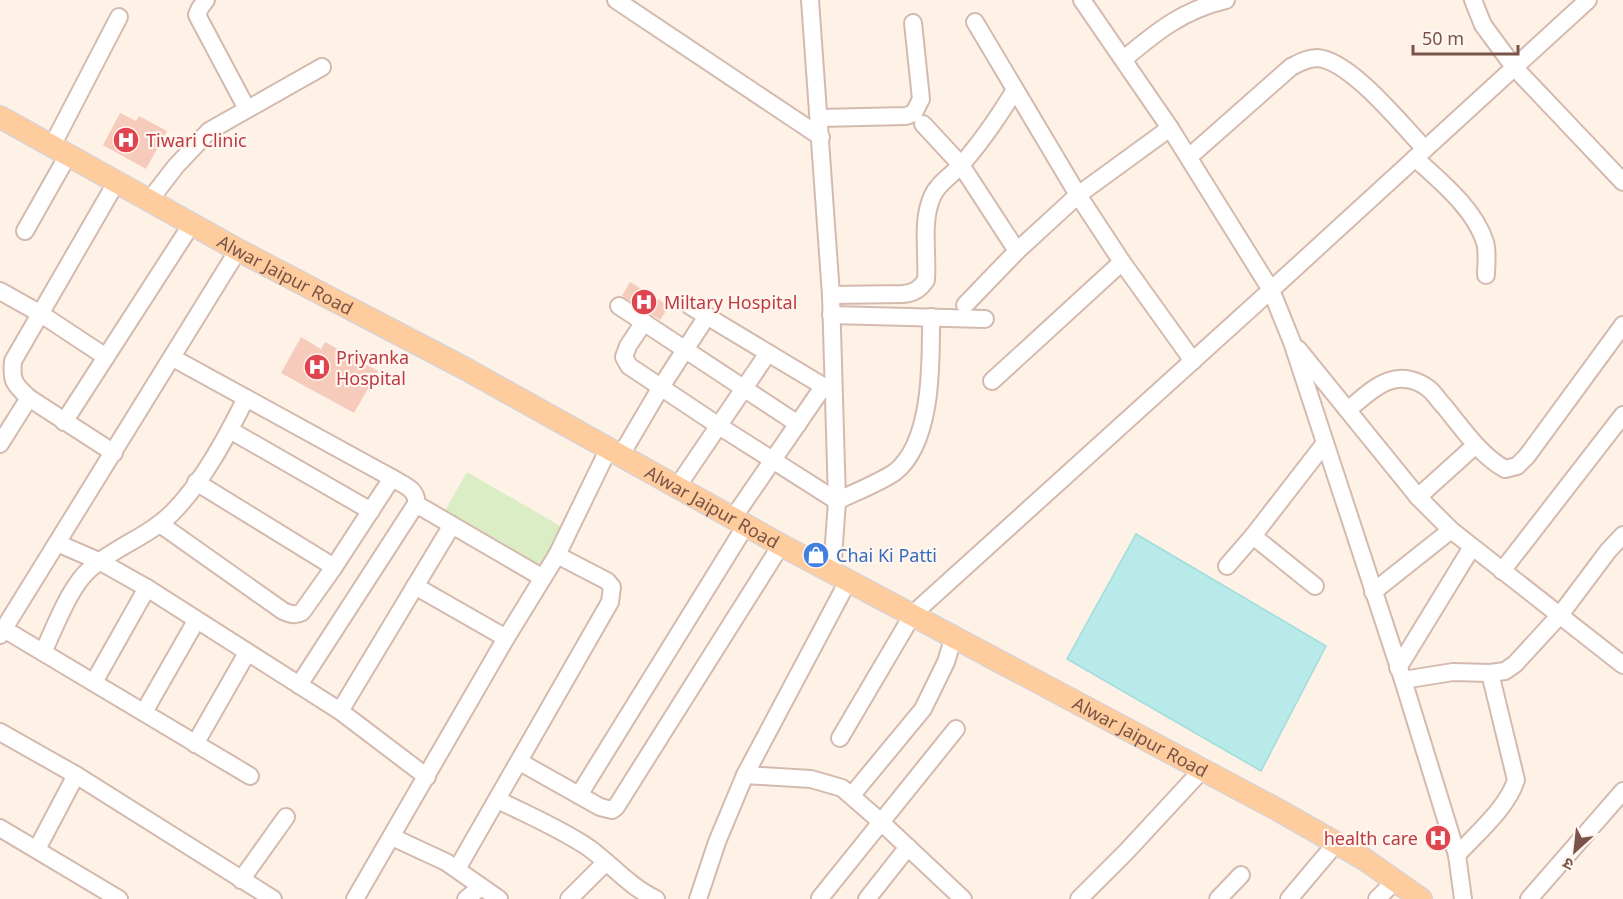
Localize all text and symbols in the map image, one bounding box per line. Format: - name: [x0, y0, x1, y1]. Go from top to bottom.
- scale bar: [1413, 18, 1518, 56]
- text: 50 m: [1422, 26, 1464, 50]
- hospital icon: Tiwari Clinic: [111, 125, 141, 155]
- place label: Tiwari Clinic: [146, 128, 247, 152]
- street label: Alwar Jaipur Road: [213, 229, 357, 320]
- hospital icon: Miltary Hospital: [629, 287, 659, 317]
- place label: Miltary Hospital: [664, 290, 797, 314]
- place label: Priyanka Hospital: [336, 345, 409, 390]
- hospital icon: Priyanka Hospital: [302, 352, 332, 382]
- street label: Alwar Jaipur Road: [641, 460, 784, 554]
- shop icon: Chai Ki Patti: [801, 540, 831, 570]
- place label: Chai Ki Patti: [836, 543, 937, 567]
- street label: Alwar Jaipur Road: [1069, 691, 1212, 782]
- north arrow: [1545, 821, 1605, 881]
- hospital icon: health care: [1423, 823, 1453, 853]
- place label: health care: [1324, 826, 1418, 850]
- text: उ: [1558, 852, 1577, 876]

